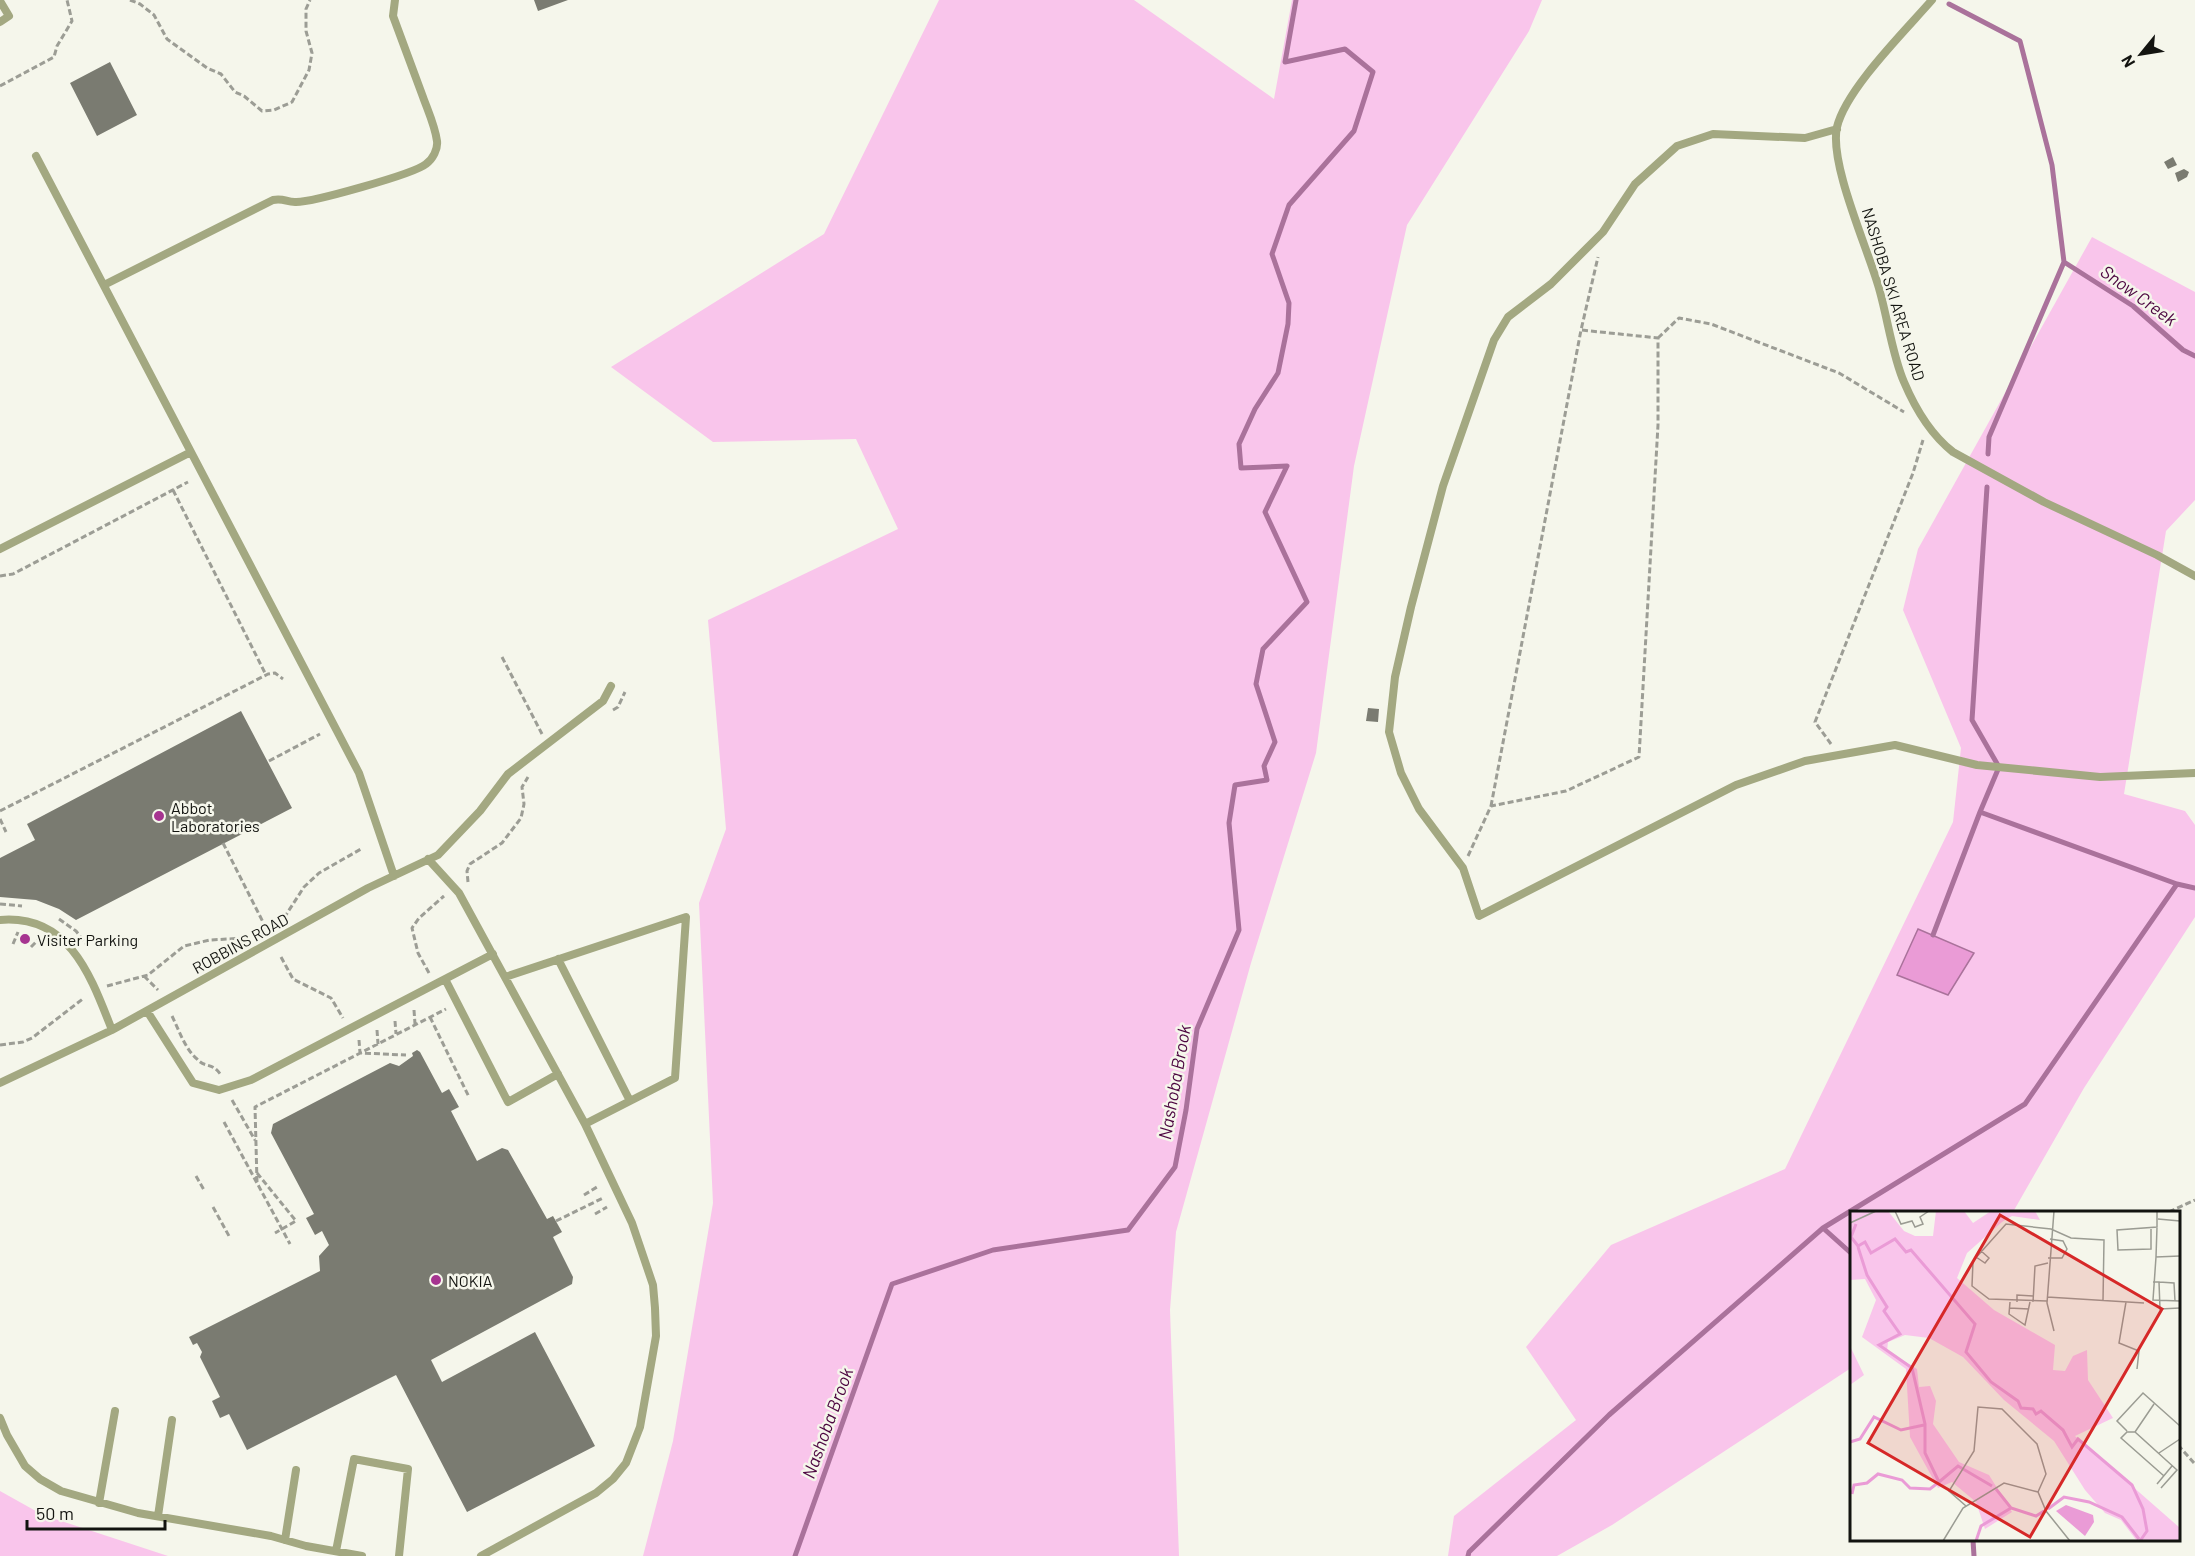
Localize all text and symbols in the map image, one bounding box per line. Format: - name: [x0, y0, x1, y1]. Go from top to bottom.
- north arrow: [2111, 24, 2171, 84]
- text: N: [2117, 52, 2138, 71]
- street label: NASHOBA SKI AREA ROAD: [1859, 205, 1929, 383]
- water label: Snow Creek: [2097, 260, 2182, 330]
- place label: Abbot Laboratories: [171, 798, 260, 835]
- marker: Abbot Laboratories: [152, 809, 166, 823]
- street label: ROBBINS ROAD: [189, 909, 291, 977]
- place label: Visiter Parking: [37, 930, 138, 949]
- marker: Visiter Parking: [18, 932, 32, 946]
- water label: Nashoba Brook: [1153, 1023, 1195, 1141]
- inset map: [1850, 1211, 2180, 1541]
- place label: NOKIA: [448, 1271, 493, 1290]
- marker: NOKIA: [429, 1273, 443, 1287]
- water label: Nashoba Brook: [797, 1364, 857, 1481]
- scale bar: [27, 1493, 165, 1531]
- text: 50 m: [36, 1502, 74, 1524]

